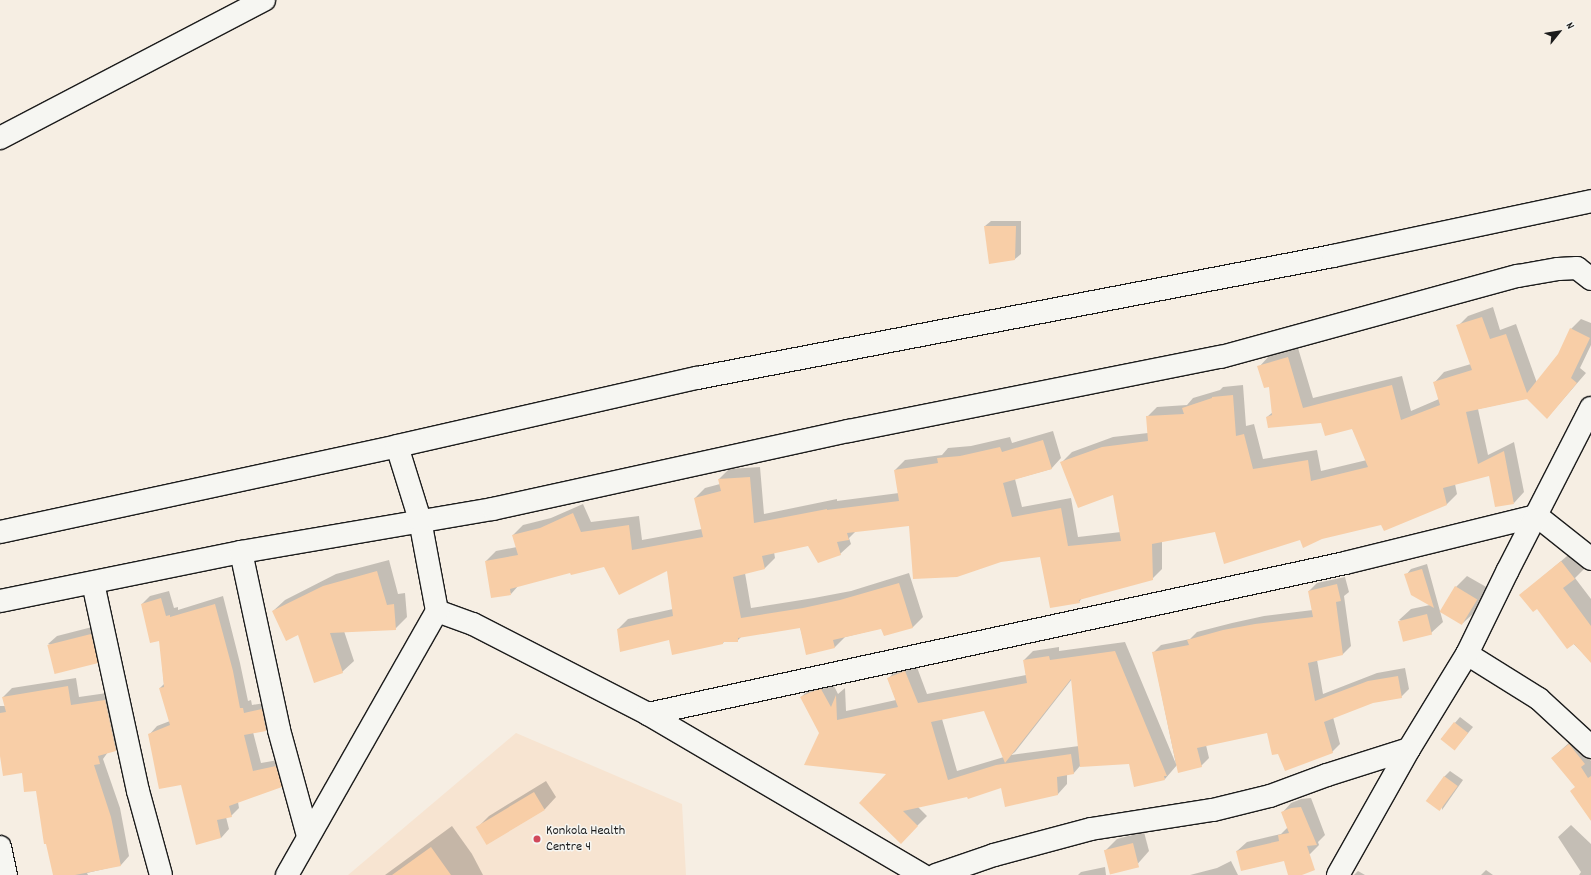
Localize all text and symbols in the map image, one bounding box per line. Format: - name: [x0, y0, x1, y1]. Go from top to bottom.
- north arrow: [1539, 12, 1579, 52]
- text: N: [1561, 20, 1578, 32]
- place label: Konkola Health Centre 4: [546, 823, 625, 856]
- marker: Konkola Health Centre 4: [531, 833, 543, 845]

